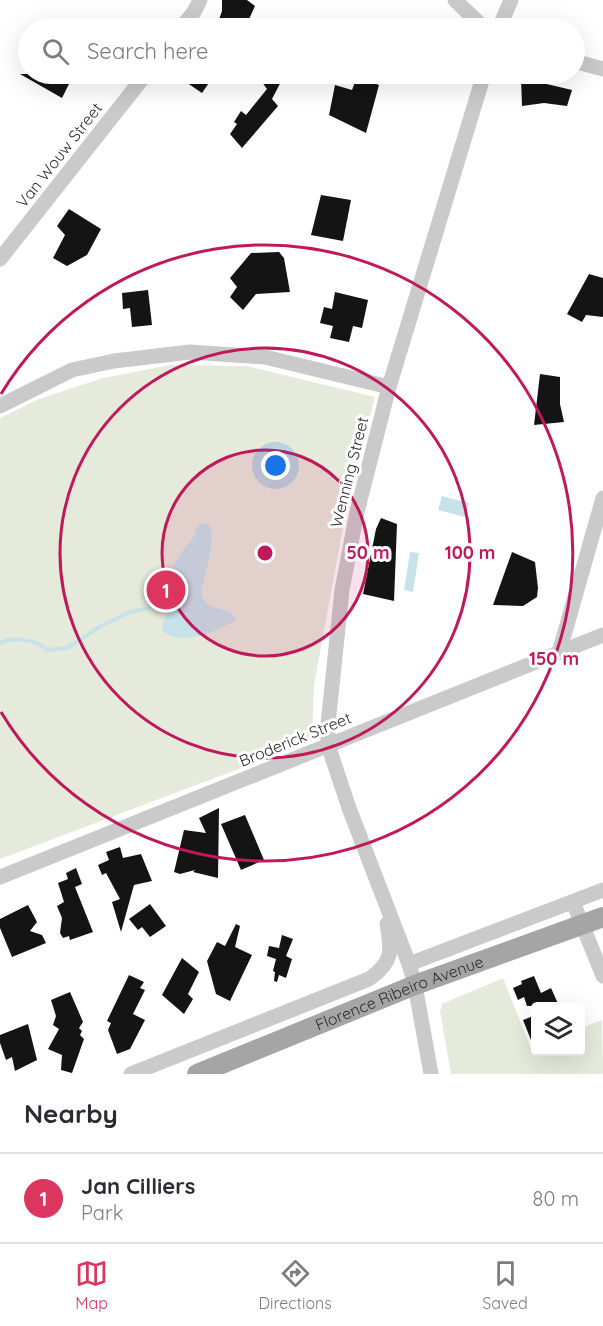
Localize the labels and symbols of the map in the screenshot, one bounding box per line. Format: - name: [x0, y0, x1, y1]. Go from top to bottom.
- street label: Van Wouw Street: [12, 98, 106, 212]
- street label: Wenning Street: [326, 415, 372, 529]
- your location: [261, 451, 290, 480]
- text: 50 m: [346, 541, 390, 564]
- text: 100 m: [445, 541, 495, 564]
- centre of rings: [255, 543, 275, 563]
- pin: 1: [146, 568, 186, 612]
- text: 150 m: [529, 647, 579, 670]
- street label: Broderick Street: [236, 707, 354, 771]
- street label: Florence Ribeiro Avenue: [312, 951, 486, 1035]

